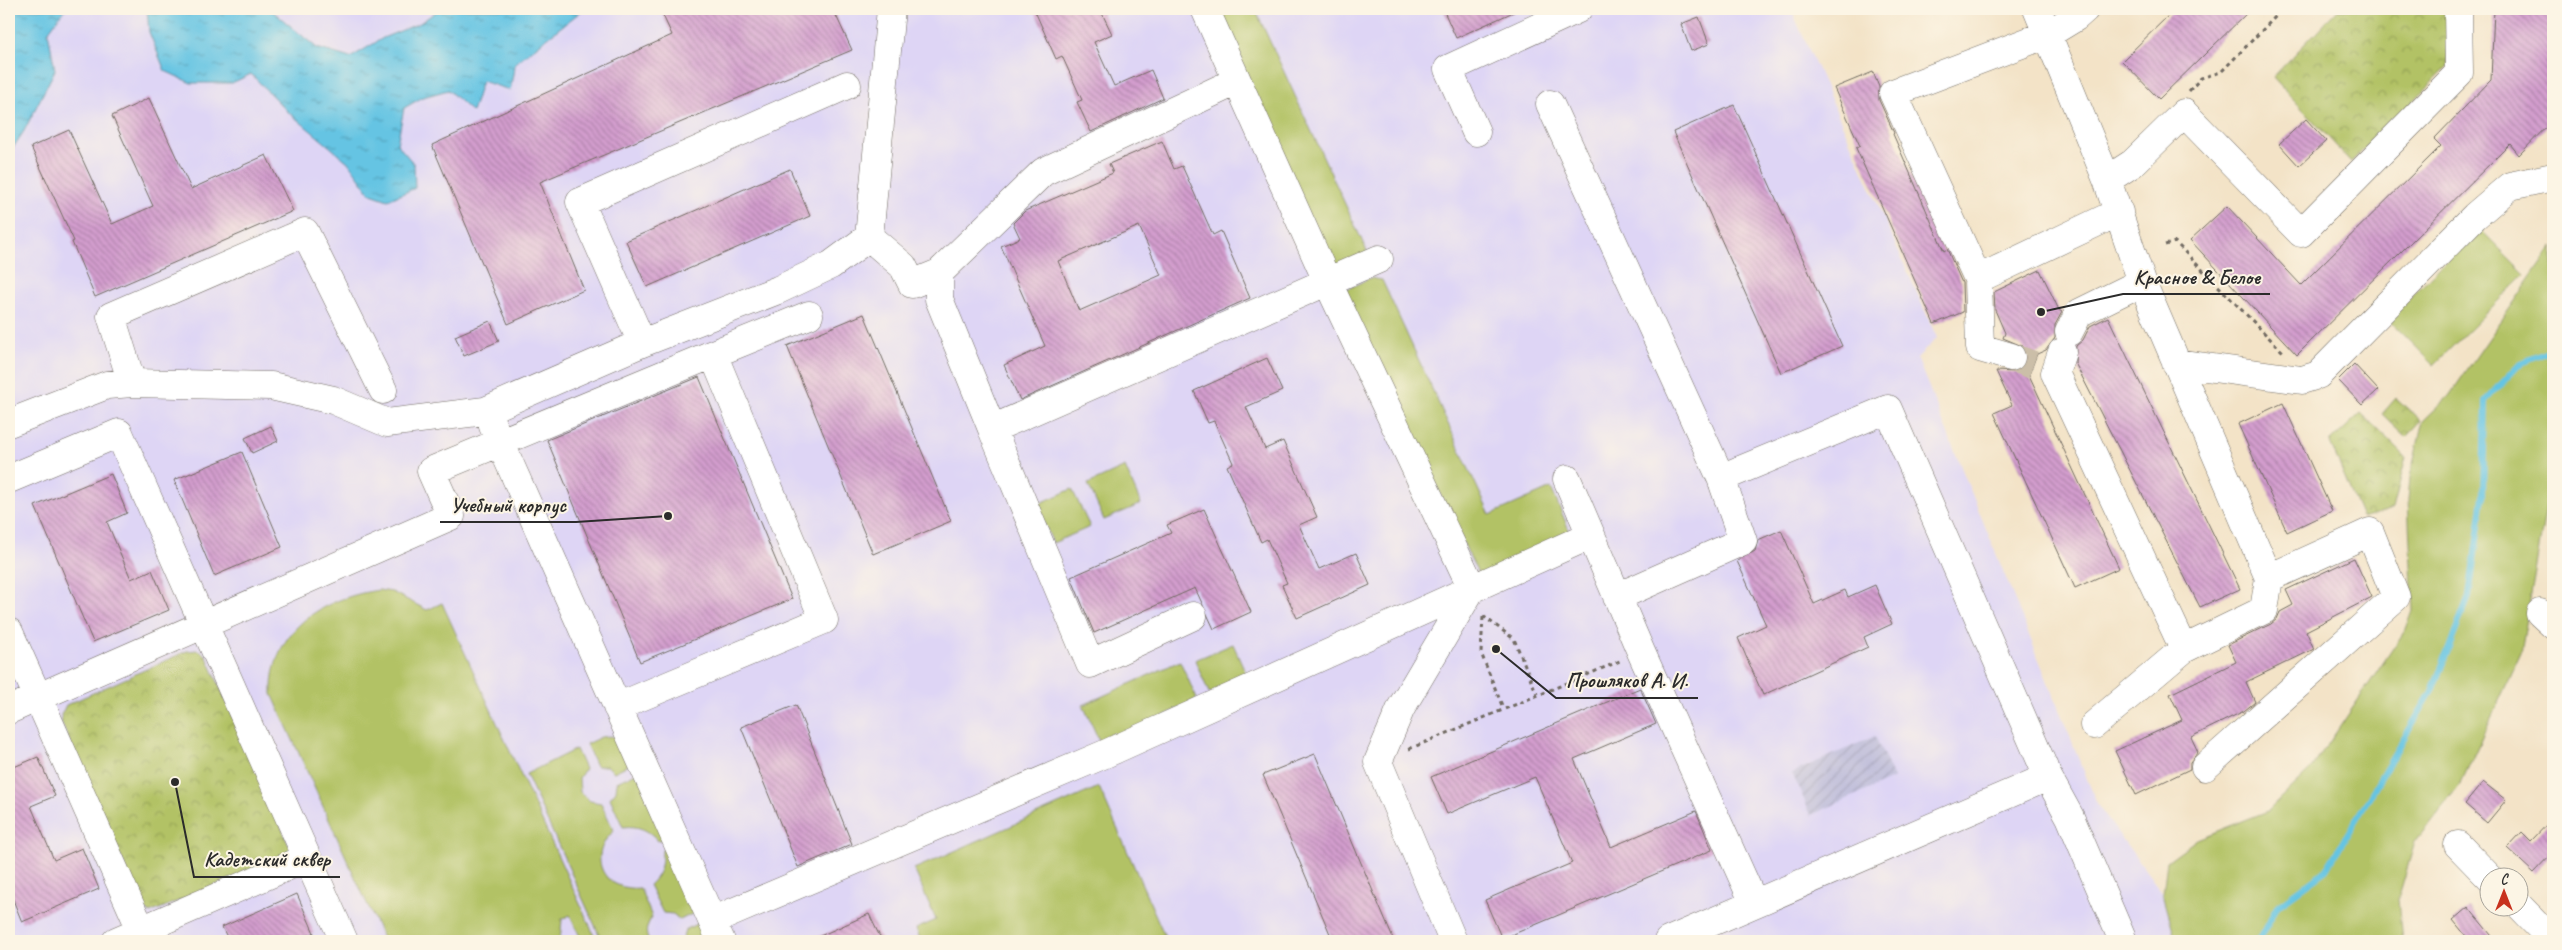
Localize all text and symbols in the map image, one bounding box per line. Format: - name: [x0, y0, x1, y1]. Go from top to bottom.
- callout: Красное & Белое: [2123, 258, 2270, 294]
- text: Красное & Белое: [2134, 264, 2262, 290]
- callout: Учебный корпус: [440, 486, 576, 522]
- text: Учебный корпус: [450, 492, 567, 519]
- callout: Прошляков А. И.: [1556, 662, 1698, 698]
- text: Прошляков А. И.: [1566, 667, 1689, 693]
- callout: Кадетский сквер: [194, 841, 340, 877]
- text: Кадетский сквер: [204, 846, 332, 872]
- north arrow: [2480, 868, 2530, 918]
- text: С: [2501, 871, 2510, 888]

